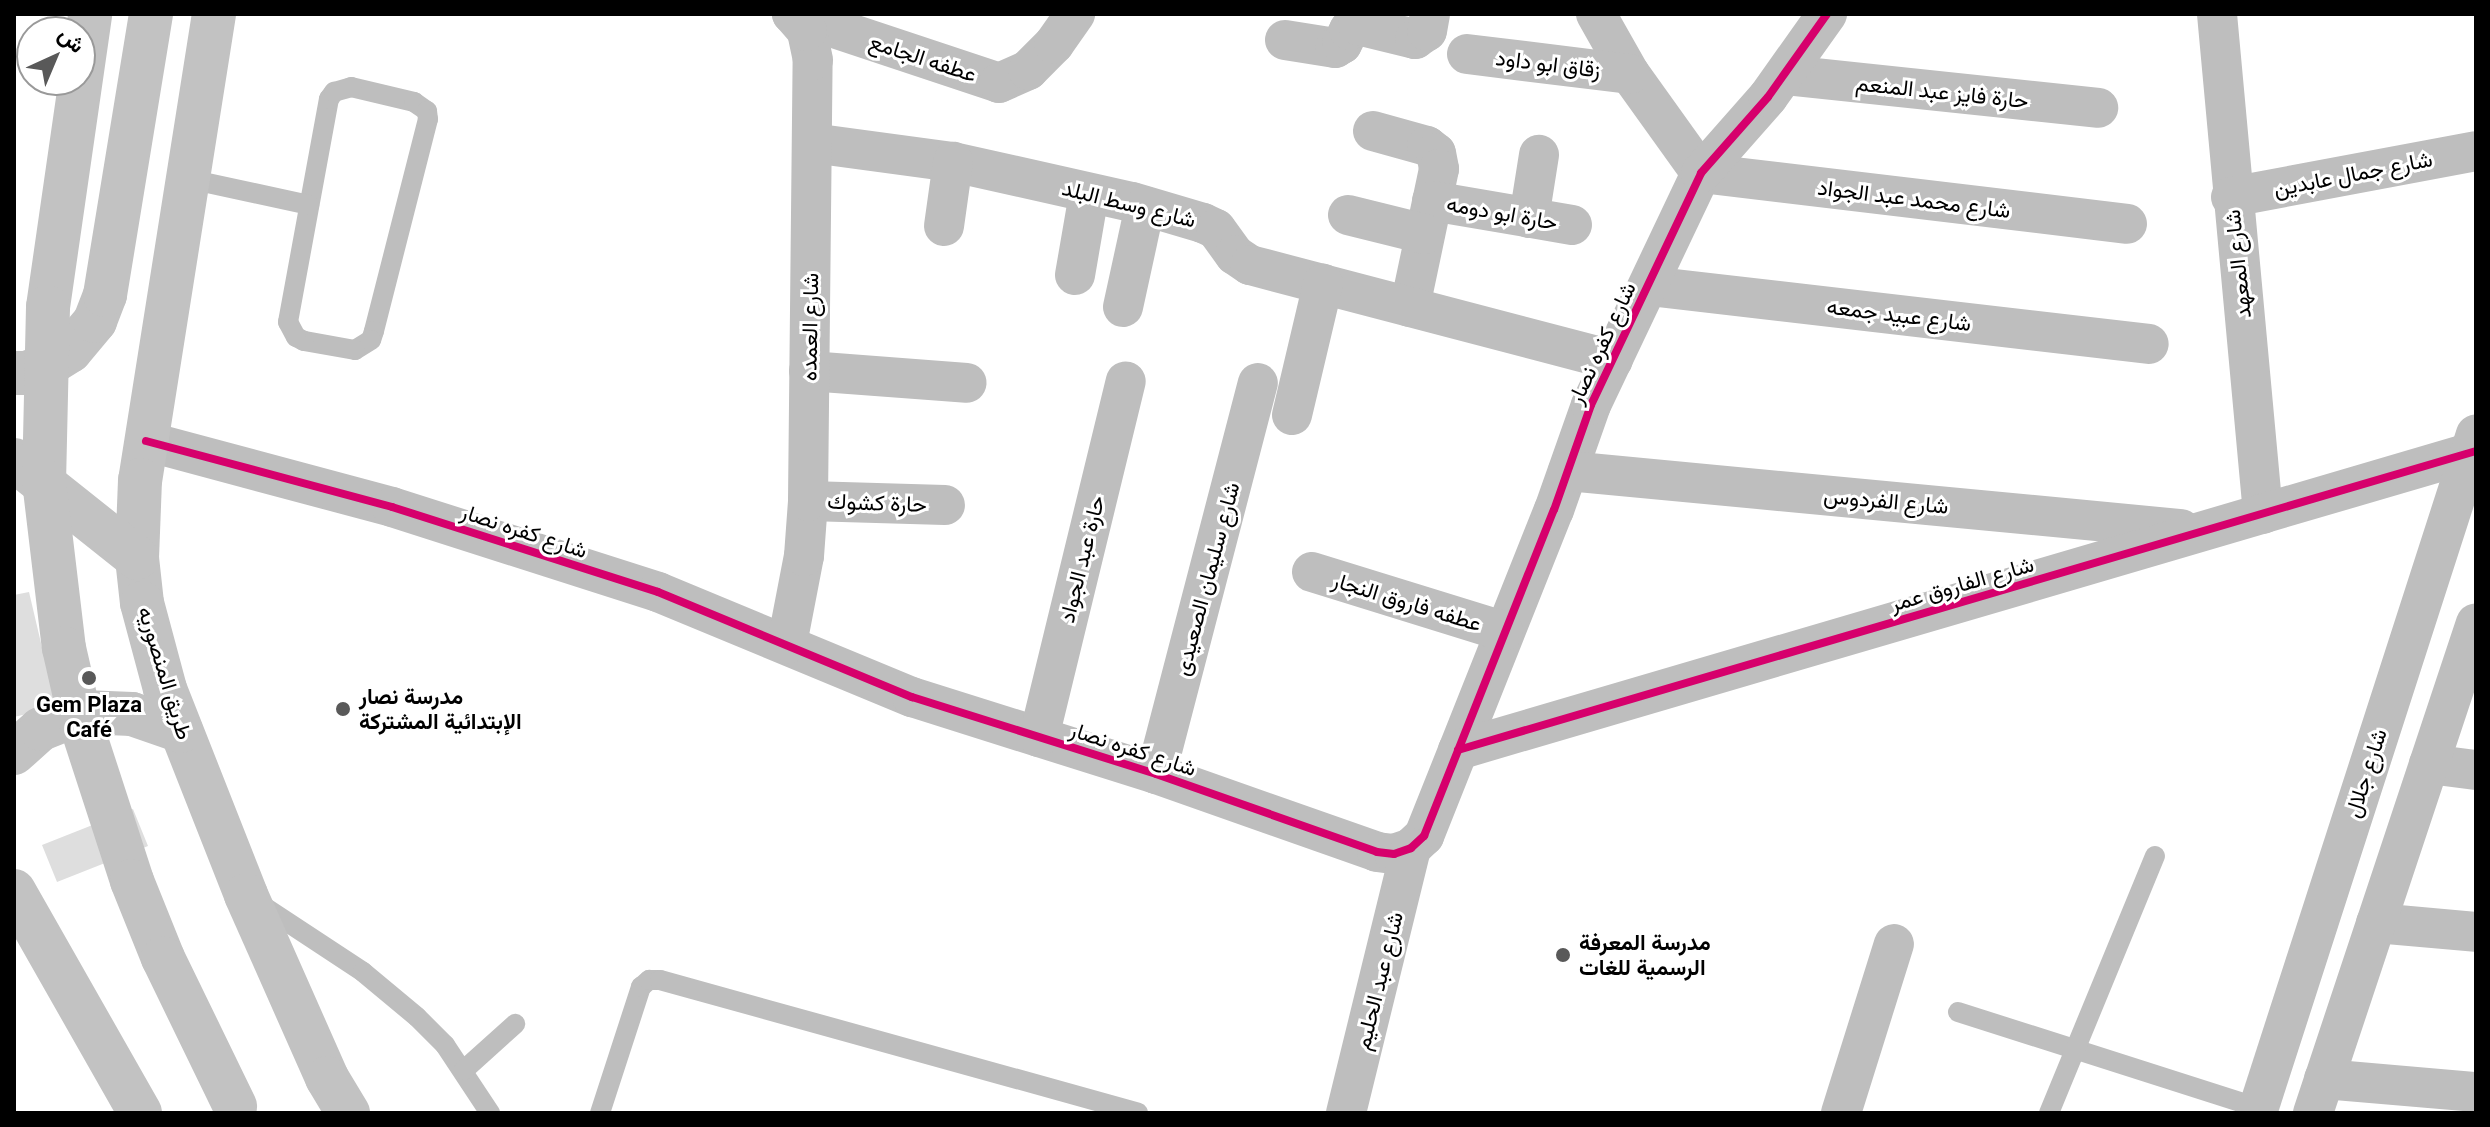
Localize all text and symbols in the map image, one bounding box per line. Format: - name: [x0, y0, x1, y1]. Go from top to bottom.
- north arrow: [16, 16, 96, 96]
- text: ش: [53, 22, 90, 58]
- street label: عطفه الجامع: [866, 28, 980, 88]
- street label: زقاق ابو داود: [1494, 44, 1602, 84]
- street label: حارة فايز عبد المنعم: [1854, 70, 2030, 114]
- street label: شارع جمال عابدين: [2271, 146, 2435, 202]
- street label: شارع محمد عبد الجواد: [1816, 174, 2012, 224]
- street label: شارع وسط البلد: [1059, 175, 1199, 233]
- street label: حارة ابو دومه: [1444, 190, 1560, 236]
- street label: شارع المعهد: [2219, 208, 2257, 320]
- street label: شارع العمده: [796, 273, 824, 381]
- street label: شارع كفره نصار: [1562, 278, 1642, 408]
- street label: شارع عبيد جمعه: [1825, 293, 1973, 337]
- street label: شارع سليمان الصعيدى: [1169, 480, 1245, 678]
- street label: شارع الفردوس: [1823, 482, 1949, 520]
- street label: حارة كشوك: [827, 488, 927, 518]
- street label: حارة عبد الجواد: [1053, 493, 1111, 625]
- street label: شارع كفره نصار: [457, 498, 591, 564]
- street label: شارع الفاروق عمر: [1887, 551, 2037, 617]
- street label: عطفه فاروق النجار: [1329, 567, 1485, 637]
- street label: طريق المنصوريه: [132, 603, 198, 743]
- marker: Gem Plaza Café: [80, 669, 98, 687]
- place label: مدرسة نصار الإبتدائية المشتركة: [359, 683, 522, 734]
- place label: Gem Plaza Café: [36, 691, 142, 742]
- marker: مدرسة نصار الإبتدائية المشتركة: [334, 700, 352, 718]
- street label: شارع كفره نصار: [1066, 716, 1200, 782]
- street label: شارع جلال: [2339, 725, 2393, 821]
- street label: شارع عبد الحليم: [1349, 909, 1409, 1053]
- place label: مدرسة المعرفة الرسمية للغات: [1579, 929, 1711, 980]
- marker: مدرسة المعرفة الرسمية للغات: [1554, 946, 1572, 964]

